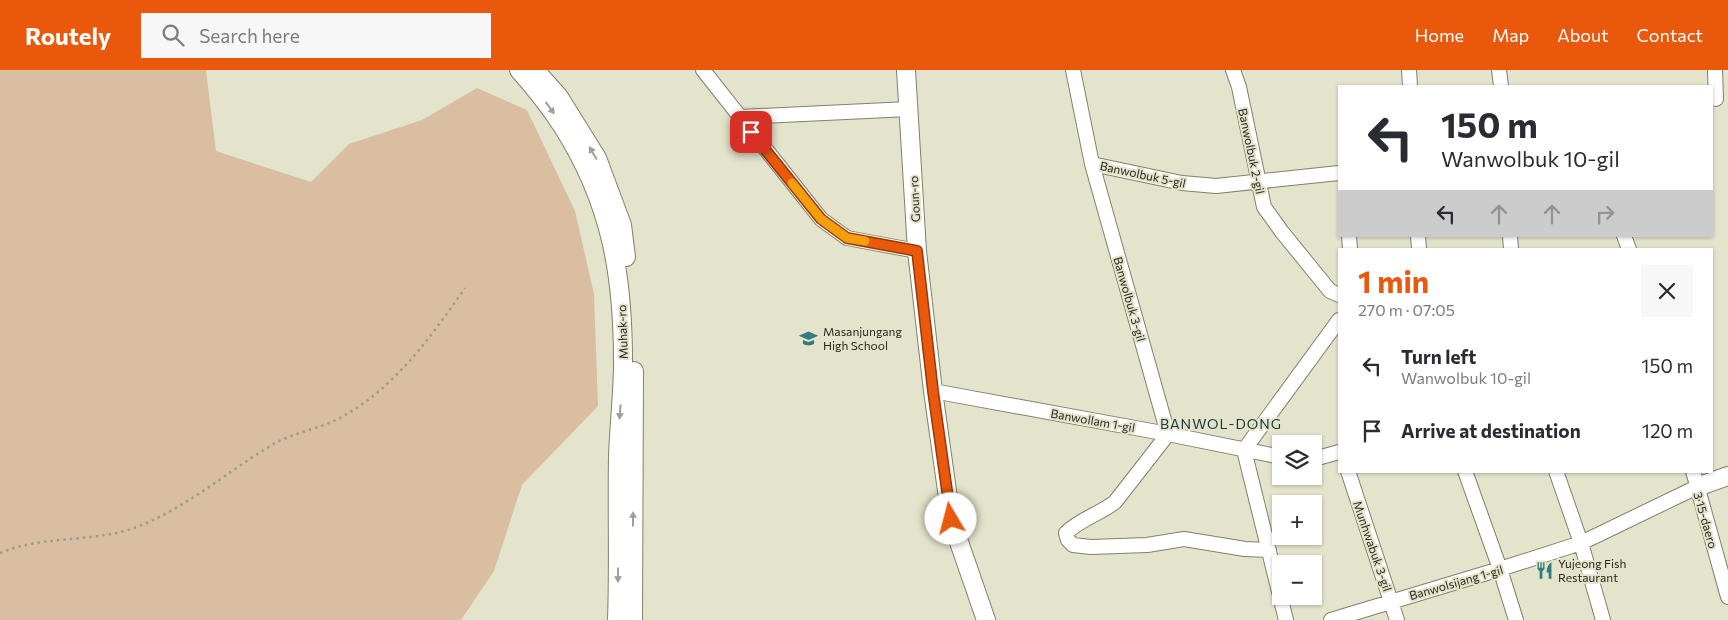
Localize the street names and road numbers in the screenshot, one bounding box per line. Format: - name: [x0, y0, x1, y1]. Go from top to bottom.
- street label: Banwolbuk 2-gil: [1236, 107, 1268, 195]
- street label: Banwolbuk 5-gil: [1099, 158, 1187, 190]
- street label: Goun-ro: [906, 175, 922, 223]
- street label: Banwolbuk 3-gil: [1111, 255, 1149, 343]
- street label: Muhak-ro: [614, 305, 630, 359]
- street label: Banwollam 1-gil: [1050, 406, 1136, 434]
- street label: 3·15-daero: [1691, 490, 1721, 550]
- street label: Munhwabuk 3-gil: [1351, 499, 1395, 593]
- street label: Banwolsijang 1-gil: [1408, 562, 1504, 602]

